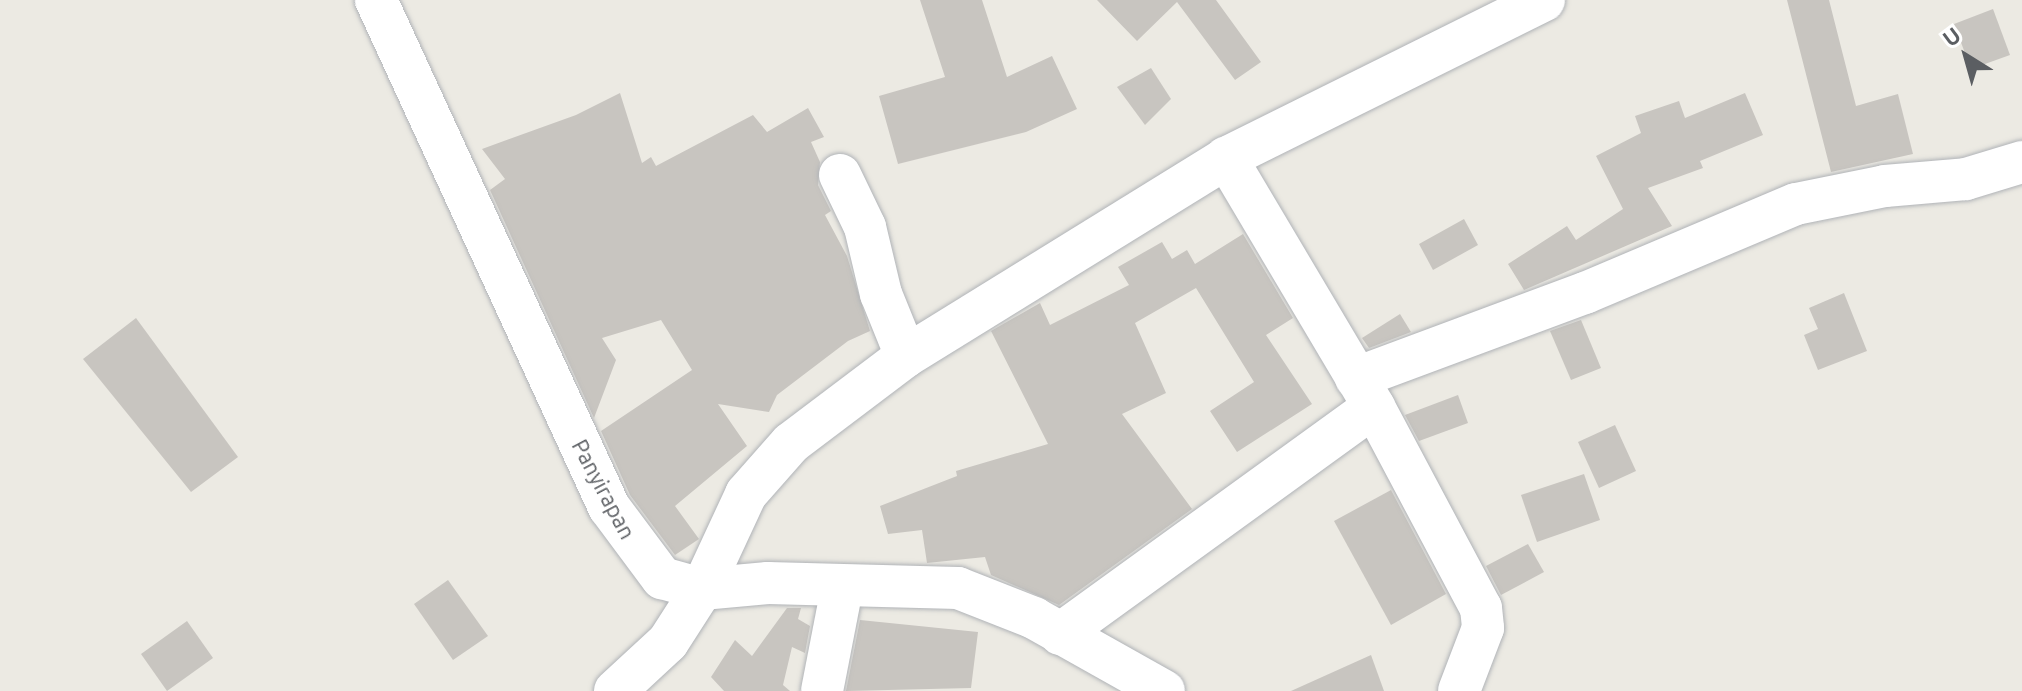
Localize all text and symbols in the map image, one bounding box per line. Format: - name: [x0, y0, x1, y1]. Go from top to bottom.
- north arrow: [1926, 16, 2006, 96]
- text: U: [1938, 22, 1965, 51]
- street label: Panyirapan: [567, 435, 641, 543]

